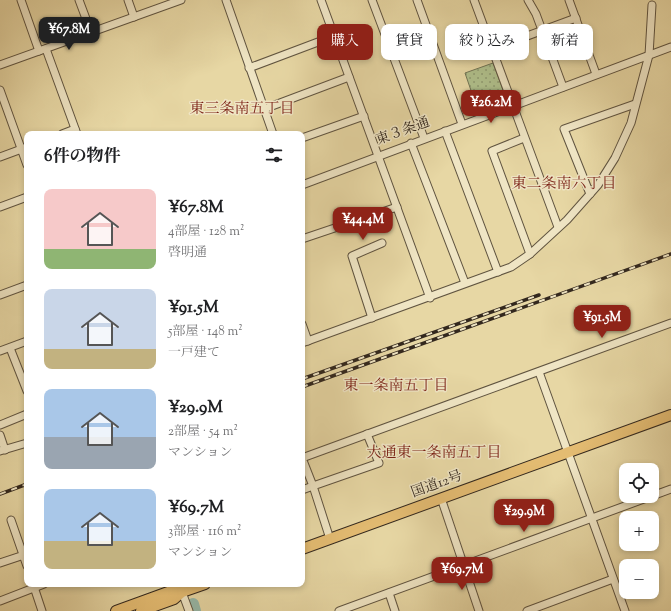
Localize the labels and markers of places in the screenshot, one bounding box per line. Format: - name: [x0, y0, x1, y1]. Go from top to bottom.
- pin: ¥67.8M: [36, 17, 102, 51]
- pin: ¥26.2M: [458, 90, 524, 124]
- pin: ¥44.4M: [330, 207, 396, 241]
- pin: ¥91.5M: [569, 305, 635, 339]
- pin: ¥29.9M: [491, 499, 557, 533]
- pin: ¥69.7M: [429, 557, 495, 591]

